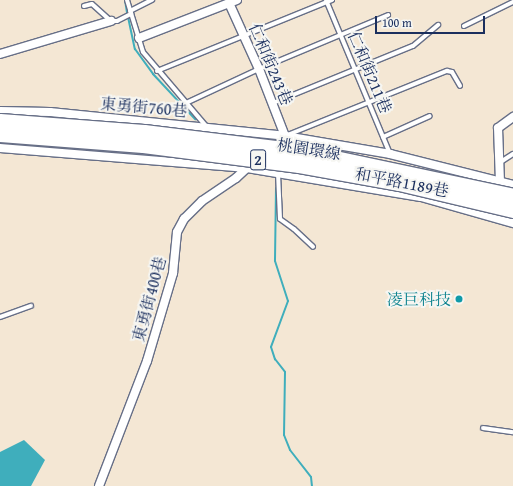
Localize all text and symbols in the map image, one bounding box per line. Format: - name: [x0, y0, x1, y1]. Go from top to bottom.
- scale bar: [377, 8, 487, 34]
- text: 100 m: [382, 14, 412, 31]
- street label: 仁和街243巷: [245, 20, 297, 108]
- street label: 仁和街211巷: [344, 28, 396, 116]
- street label: 東勇街760巷: [100, 94, 188, 120]
- street label: 桃園環線: [276, 135, 342, 163]
- road number: 2: [250, 147, 266, 173]
- street label: 和平路1189巷: [354, 164, 450, 200]
- street label: 東勇街400巷: [128, 254, 170, 344]
- place label: 凌巨科技: [387, 289, 451, 309]
- marker: 凌巨科技: [454, 294, 464, 304]

